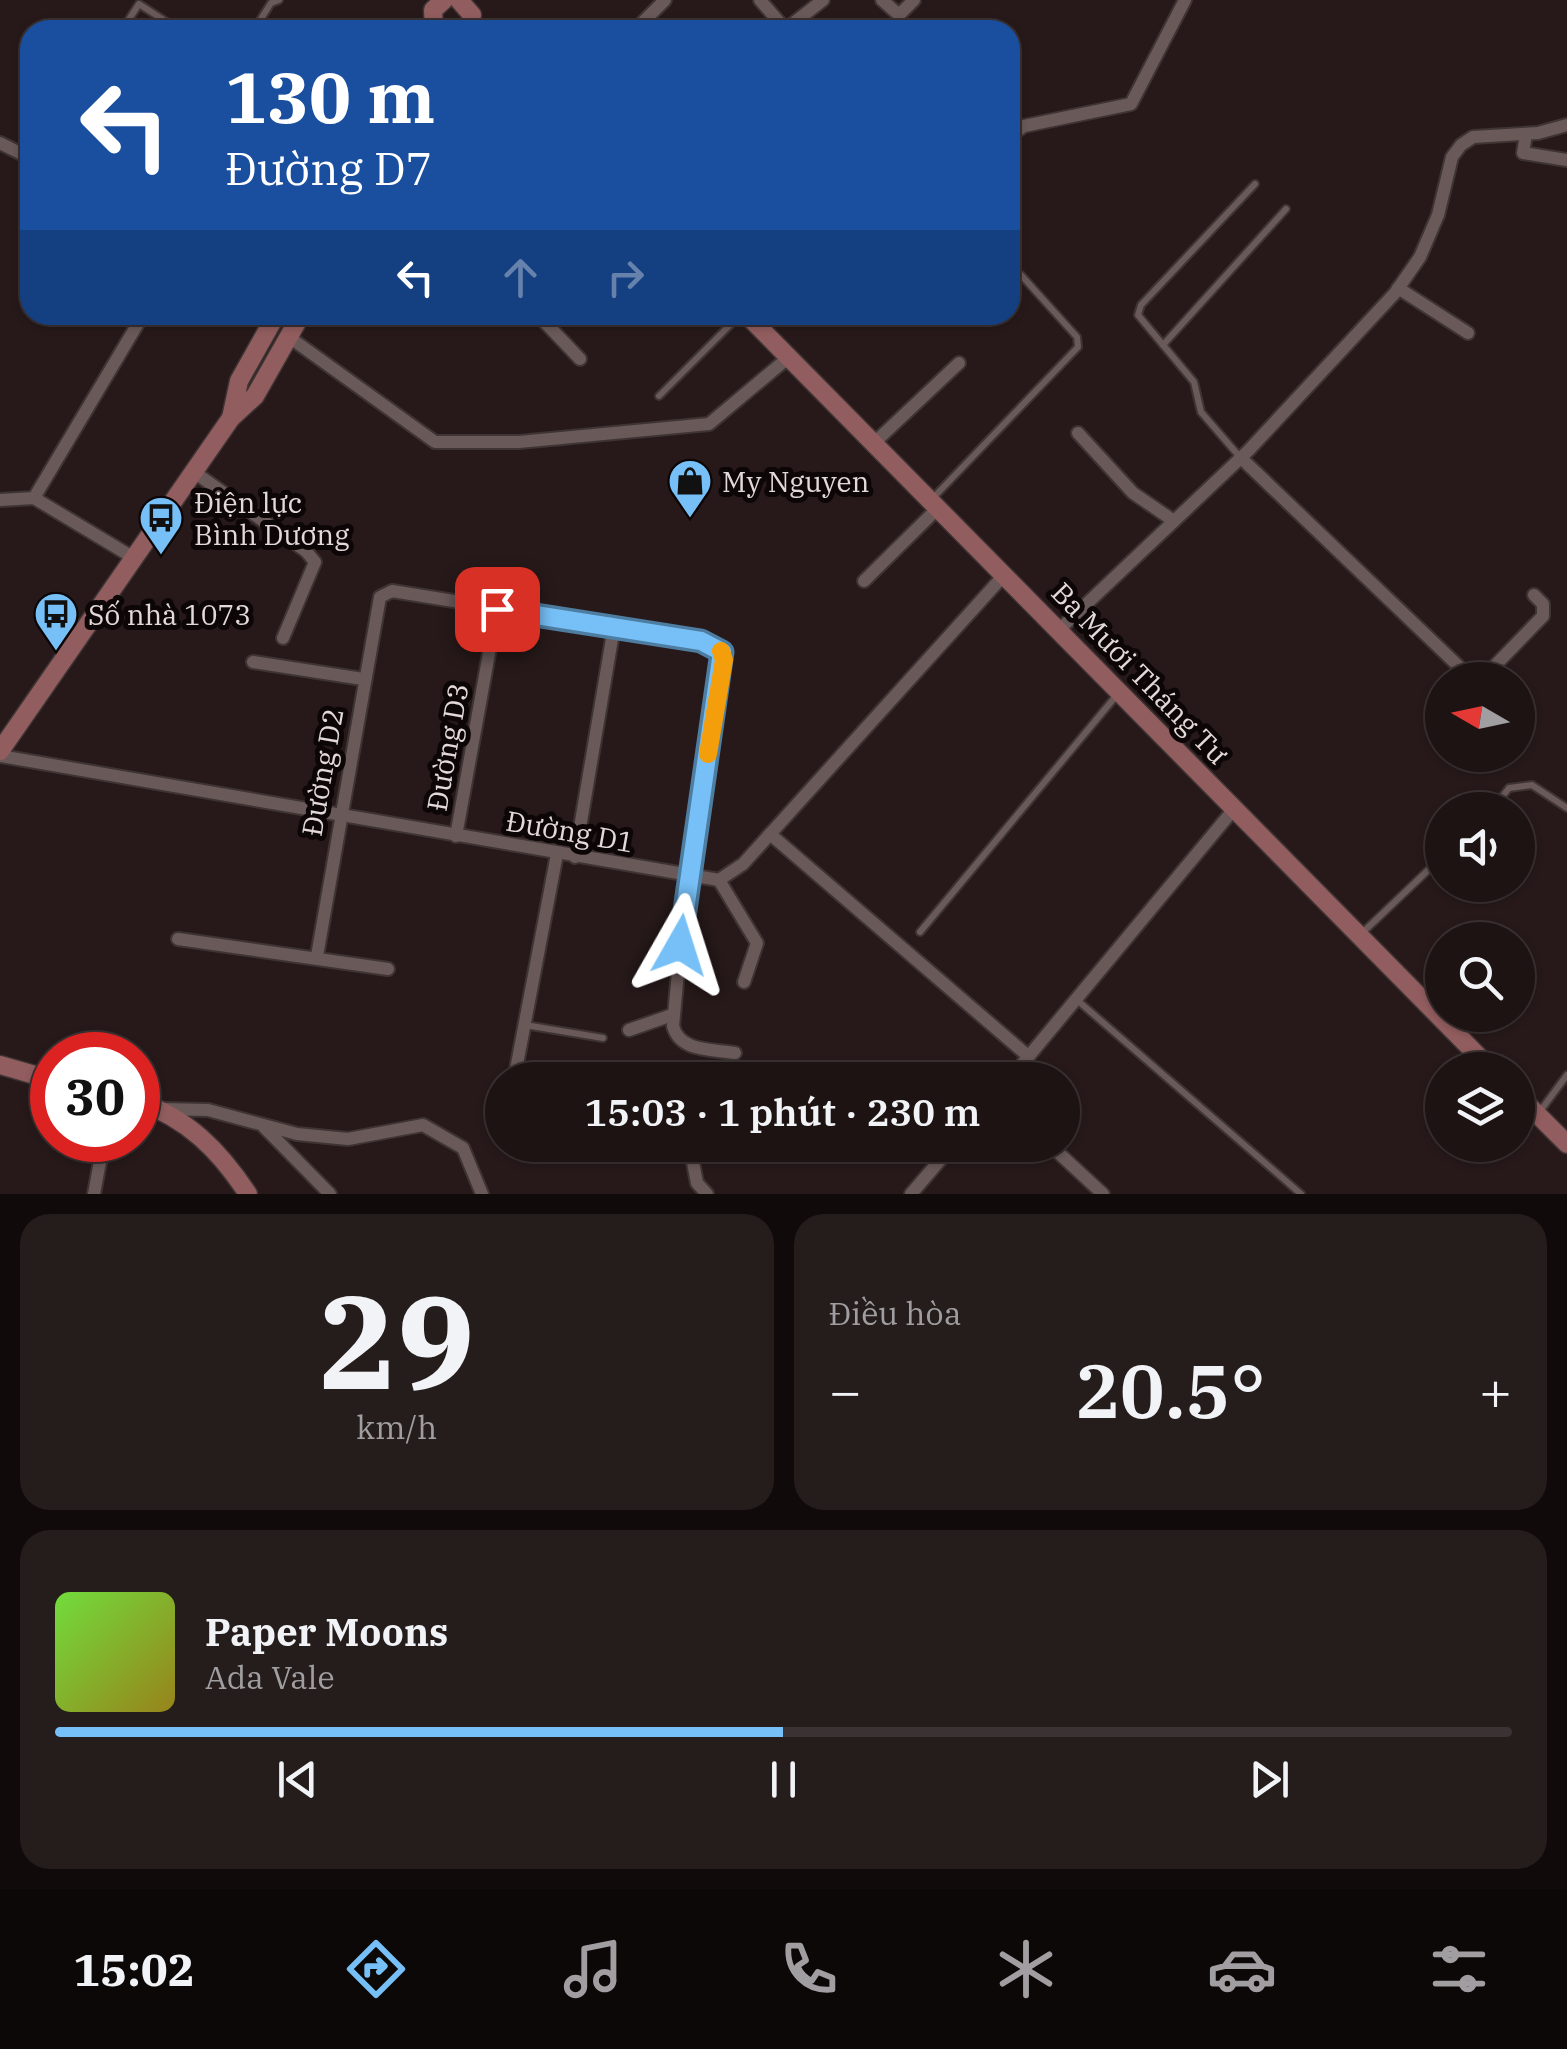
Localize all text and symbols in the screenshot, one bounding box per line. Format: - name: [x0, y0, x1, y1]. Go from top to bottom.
- text: 130 m: [225, 51, 435, 142]
- icon: left: [60, 60, 190, 190]
- text: Đường D7: [225, 139, 432, 197]
- icon: left: [388, 250, 443, 305]
- icon: ahead: [493, 250, 548, 305]
- icon: right: [598, 250, 653, 305]
- shop icon: My Nguyen: [667, 458, 713, 519]
- place label: My Nguyen: [722, 463, 869, 500]
- place label: Điện lực Bình Dương: [194, 484, 349, 553]
- bus stop icon: Điện lực Bình Dương: [138, 495, 184, 556]
- pin: [455, 567, 540, 652]
- street label: Ba Mươi Tháng Tư: [1044, 574, 1236, 772]
- icon: arrive: [470, 582, 525, 637]
- bus stop icon: Số nhà 1073: [33, 591, 79, 652]
- place label: Số nhà 1073: [88, 596, 251, 633]
- north arrow: [1425, 662, 1535, 772]
- map controls: [1425, 662, 1535, 1162]
- street label: Đường D3: [418, 680, 476, 814]
- street label: Đường D2: [293, 705, 351, 839]
- button: sound: [1425, 792, 1535, 902]
- street label: Đường D1: [503, 802, 637, 860]
- position arrow: [628, 893, 732, 997]
- button: search: [1425, 922, 1535, 1032]
- speed limit sign: 30: [30, 1032, 160, 1162]
- button: layers: [1425, 1052, 1535, 1162]
- text: 15:03 · 1 phút · 230 m: [584, 1087, 981, 1136]
- text: 29: [319, 1256, 475, 1425]
- text: Điều hòa: [829, 1292, 961, 1334]
- text: 20.5°: [1075, 1341, 1266, 1439]
- text: −: [829, 1355, 862, 1426]
- text: +: [1479, 1355, 1512, 1426]
- text: km/h: [356, 1406, 437, 1448]
- text: Paper Moons: [205, 1607, 448, 1656]
- text: Ada Vale: [205, 1656, 335, 1698]
- icon: previous: [270, 1752, 325, 1807]
- icon: pause: [756, 1752, 811, 1807]
- icon: next: [1242, 1752, 1297, 1807]
- icon: directions: [341, 1934, 411, 2004]
- icon: music: [558, 1934, 628, 2004]
- icon: phone: [774, 1934, 844, 2004]
- icon: climate: [991, 1934, 1061, 2004]
- icon: car: [1207, 1934, 1277, 2004]
- icon: filters: [1424, 1934, 1494, 2004]
- text: 15:02: [73, 1940, 195, 1998]

